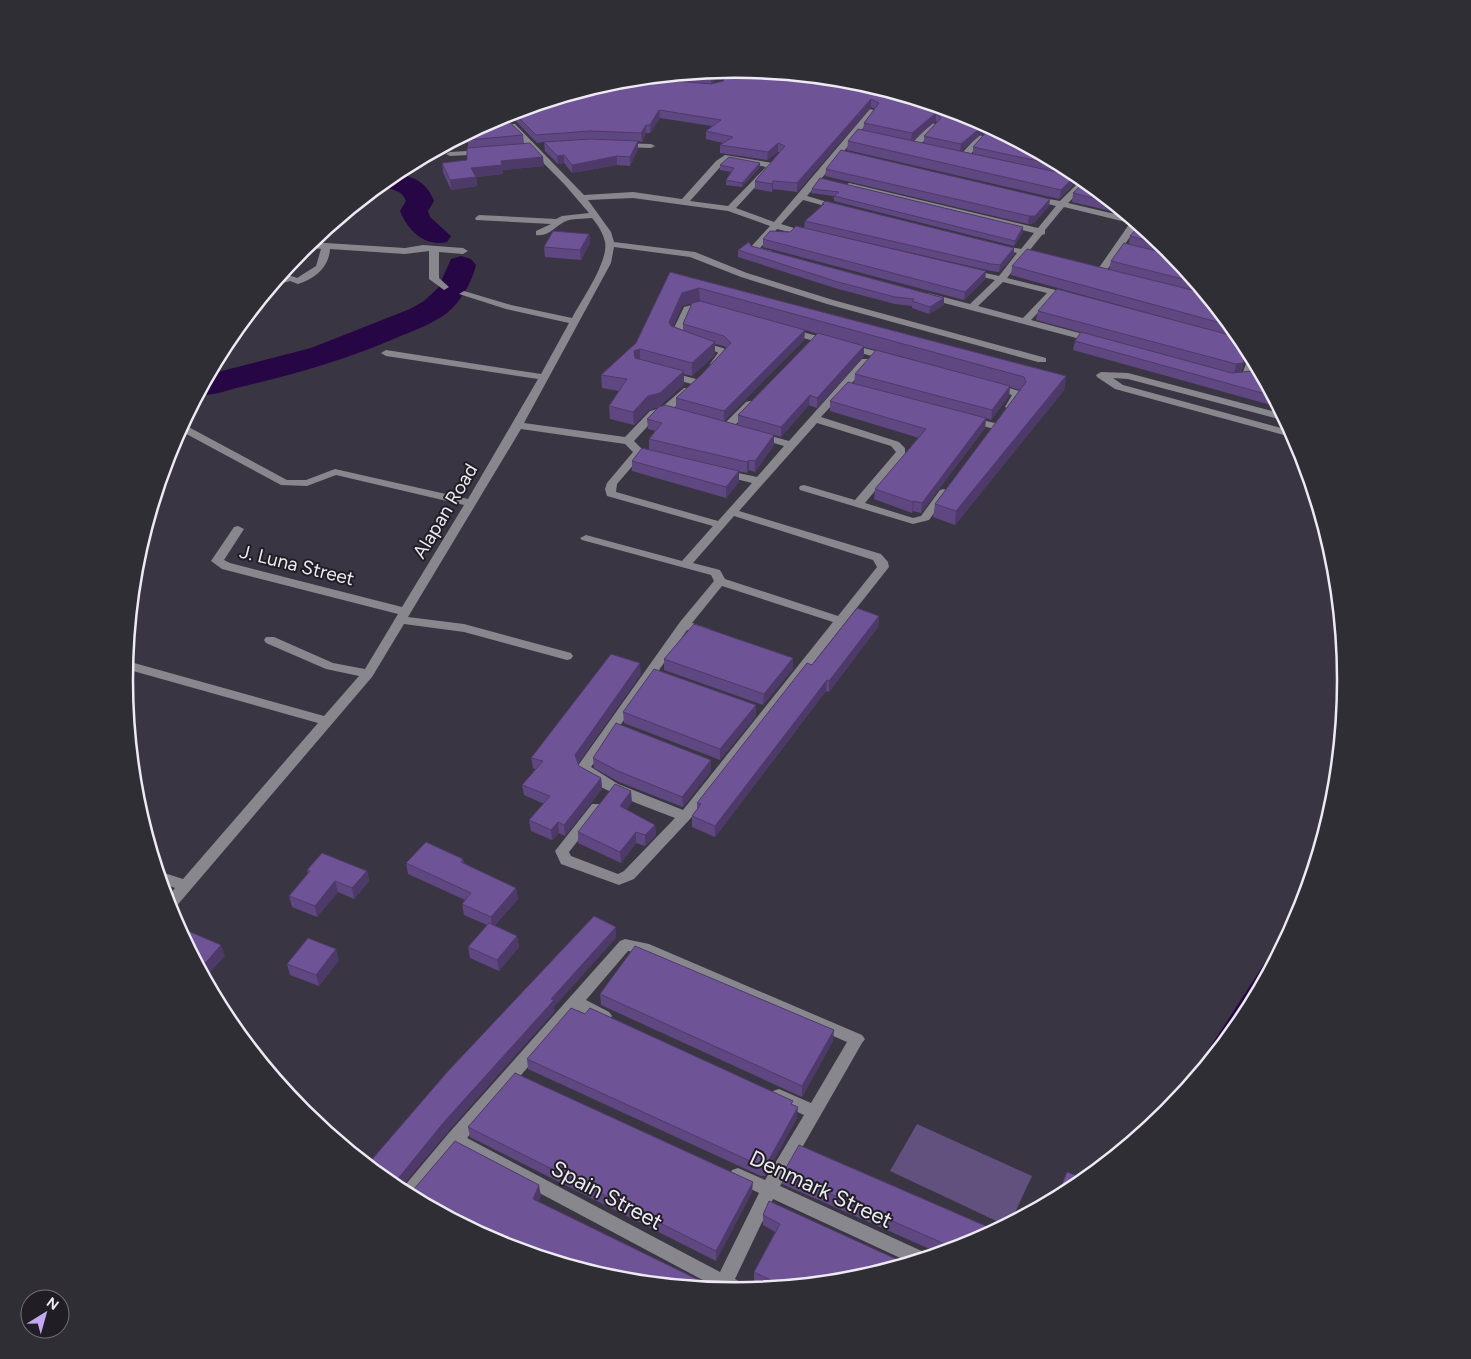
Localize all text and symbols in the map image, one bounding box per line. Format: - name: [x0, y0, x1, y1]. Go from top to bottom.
- street label: Alapan Road: [408, 459, 482, 563]
- street label: J. Luna Street: [237, 540, 357, 590]
- street label: Denmark Street: [745, 1144, 897, 1234]
- street label: Spain Street: [547, 1154, 667, 1236]
- north arrow: [20, 1289, 70, 1339]
- text: N: [43, 1294, 62, 1314]

